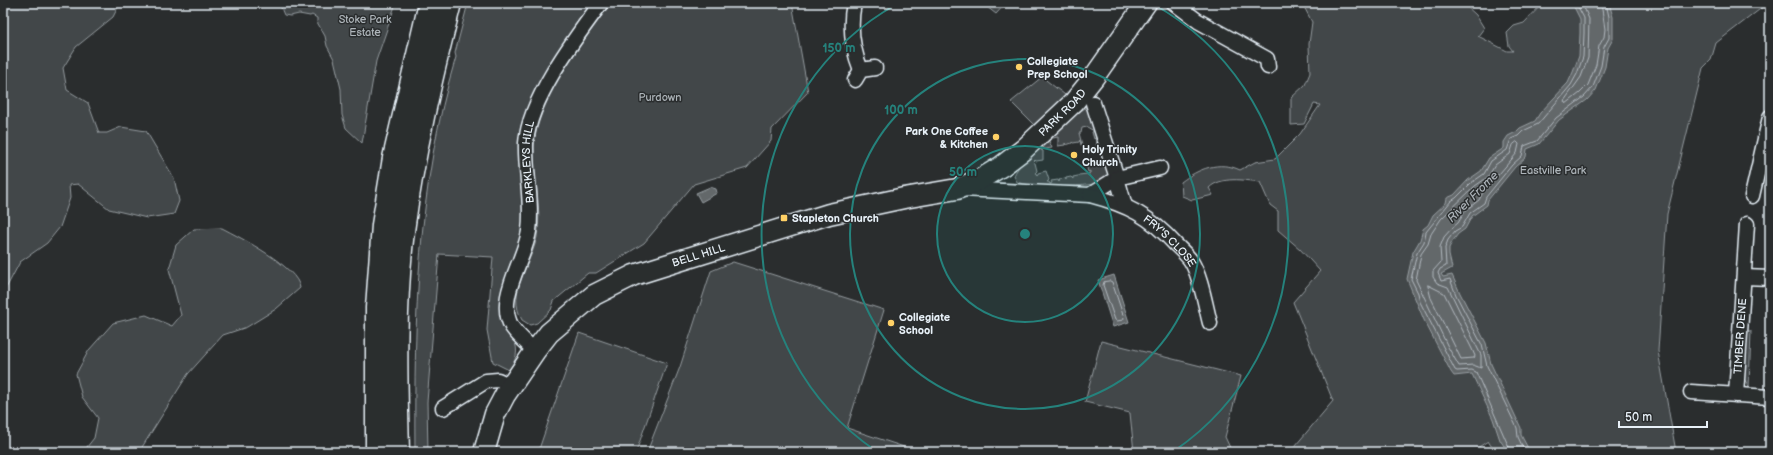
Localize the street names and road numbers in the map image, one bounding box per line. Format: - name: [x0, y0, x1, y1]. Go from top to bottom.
- street label: PARK ROAD: [1036, 86, 1089, 139]
- street label: BARKLEYS HILL: [519, 118, 537, 204]
- street label: FRY'S CLOSE: [1141, 212, 1199, 269]
- street label: BELL HILL: [670, 240, 727, 269]
- street label: TIMBER DENE: [1731, 298, 1749, 374]

